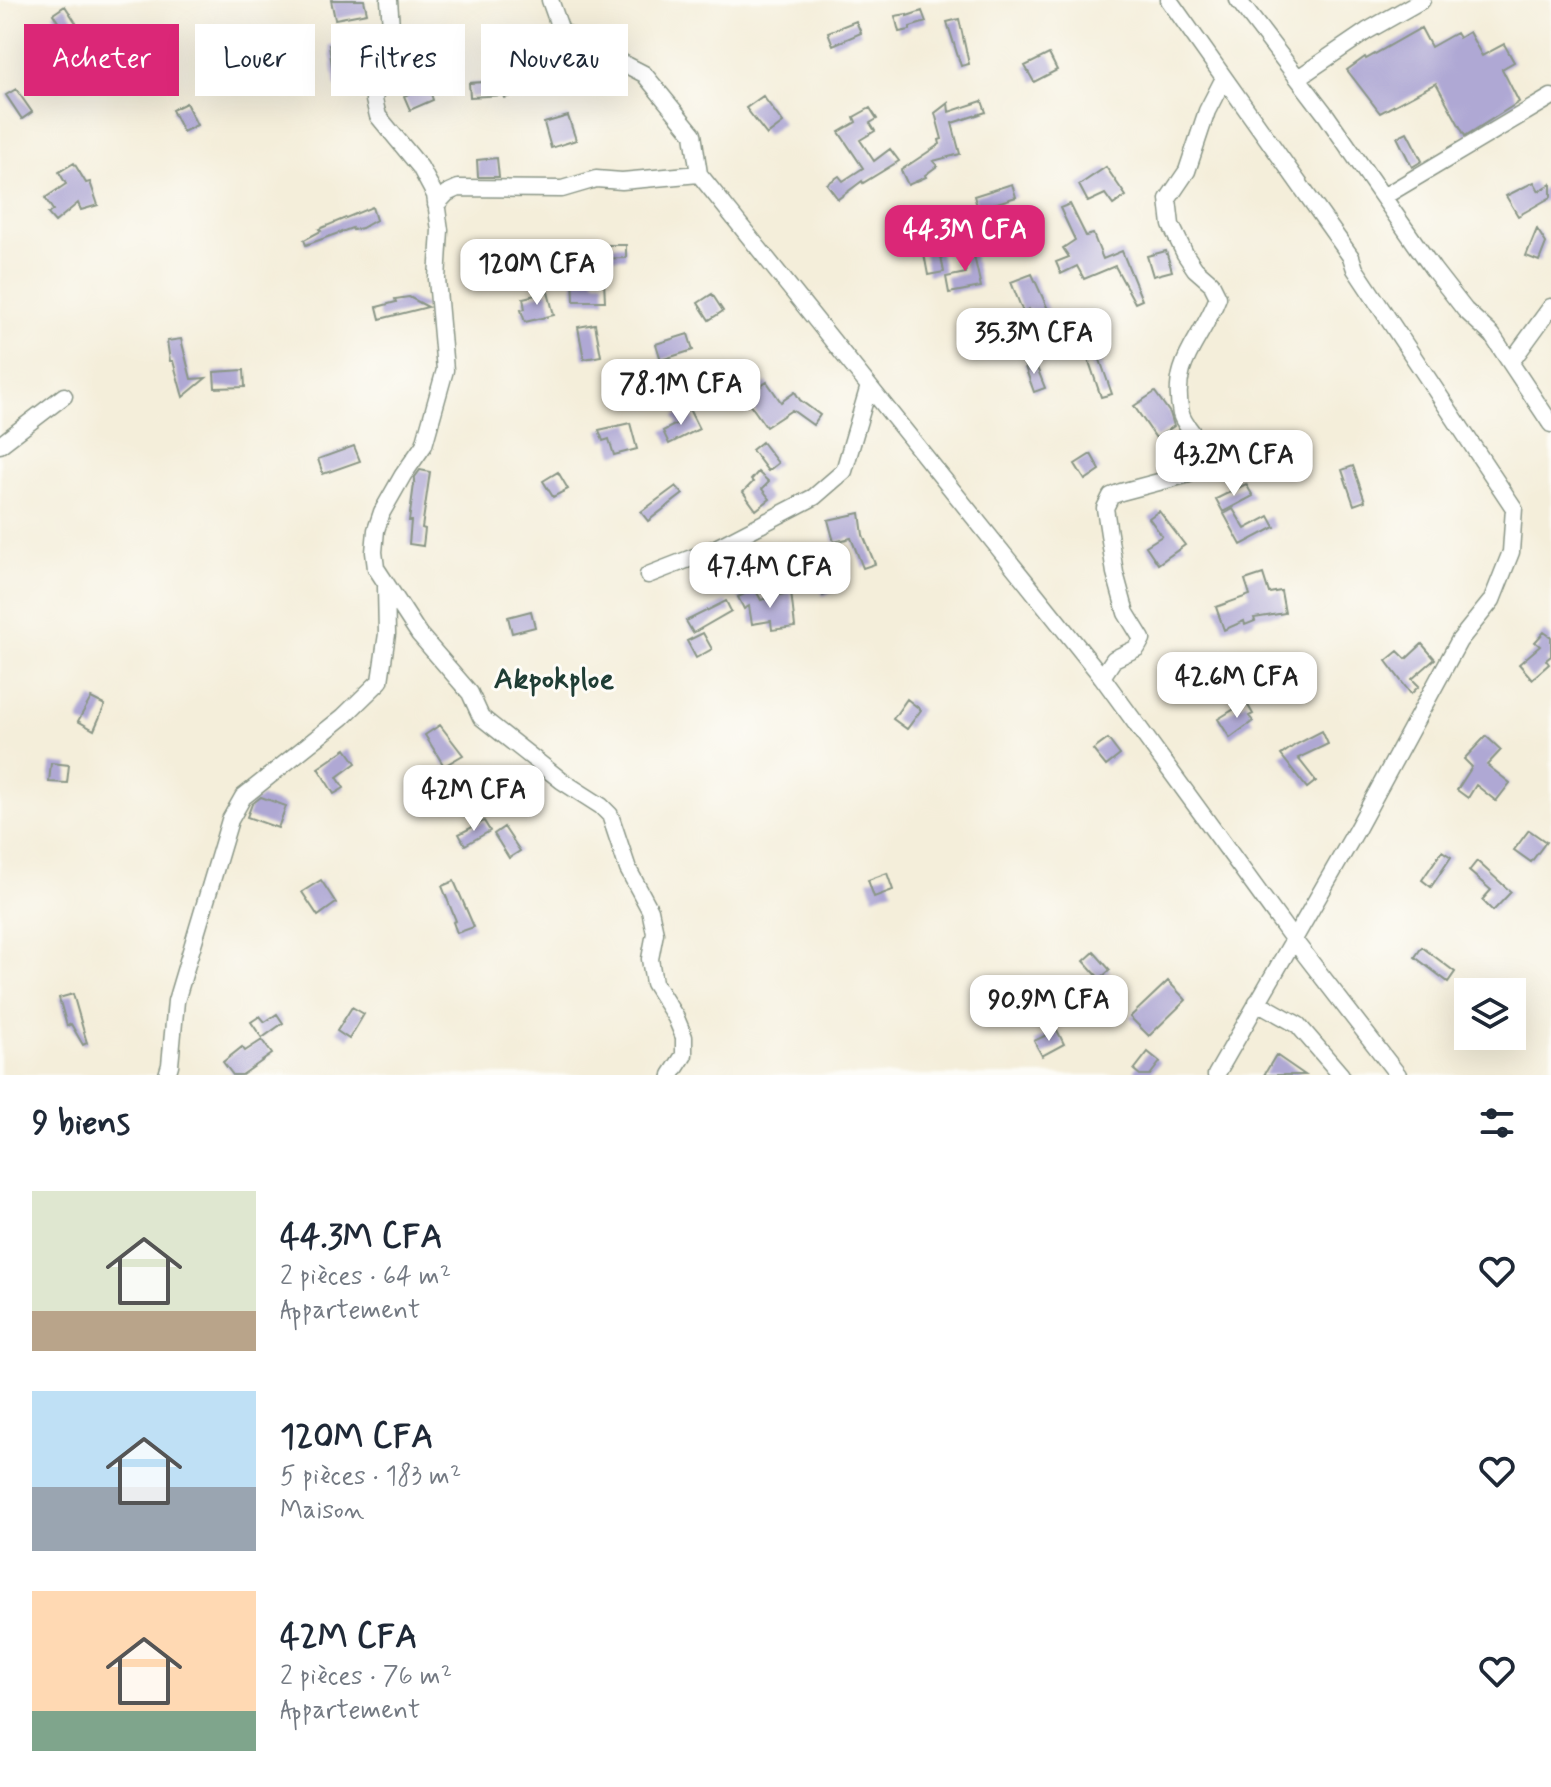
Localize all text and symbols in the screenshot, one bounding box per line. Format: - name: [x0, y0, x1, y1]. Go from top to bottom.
- chip: Acheter: [24, 24, 179, 96]
- chip: Louer: [195, 24, 315, 96]
- chip: Filtres: [331, 24, 465, 96]
- chip: Nouveau: [481, 24, 628, 96]
- pin: 44.3M CFA: [873, 205, 1057, 273]
- text: 44.3M CFA: [903, 214, 1027, 248]
- pin: 120M CFA: [454, 239, 620, 307]
- text: 120M CFA: [478, 248, 596, 282]
- pin: 35.3M CFA: [942, 308, 1126, 376]
- text: 35.3M CFA: [974, 317, 1094, 351]
- pin: 78.1M CFA: [589, 359, 773, 427]
- text: 78.1M CFA: [619, 368, 743, 402]
- pin: 43.2M CFA: [1142, 430, 1326, 498]
- text: 43.2M CFA: [1174, 439, 1294, 473]
- pin: 47.4M CFA: [678, 542, 862, 610]
- text: 47.4M CFA: [707, 551, 833, 585]
- pin: 42.6M CFA: [1145, 652, 1329, 720]
- district label: Akpokploe: [494, 660, 614, 699]
- text: 42.6M CFA: [1175, 661, 1299, 695]
- pin: 42M CFA: [400, 765, 548, 833]
- text: 42M CFA: [421, 774, 527, 808]
- pin: 90.9M CFA: [957, 975, 1141, 1043]
- map controls: [1454, 978, 1526, 1050]
- button: layers: [1454, 978, 1526, 1050]
- text: 90.9M CFA: [988, 984, 1110, 1018]
- text: 9 biens: [32, 1101, 130, 1146]
- icon: filters: [1475, 1101, 1519, 1145]
- text: 44.3M CFA: [280, 1215, 443, 1260]
- icon: home: [96, 1223, 192, 1319]
- icon: heart: [1475, 1249, 1519, 1293]
- text: 2 pièces · 64 m²: [280, 1260, 451, 1294]
- text: Appartement: [280, 1294, 420, 1328]
- text: 120M CFA: [280, 1415, 433, 1460]
- icon: home: [96, 1423, 192, 1519]
- icon: heart: [1475, 1449, 1519, 1493]
- text: 5 pièces · 183 m²: [280, 1460, 461, 1494]
- text: Maison: [280, 1494, 364, 1528]
- text: 42M CFA: [280, 1615, 418, 1660]
- icon: home: [96, 1623, 192, 1719]
- icon: heart: [1475, 1649, 1519, 1693]
- text: 2 pièces · 76 m²: [280, 1660, 452, 1694]
- text: Appartement: [280, 1694, 420, 1728]

